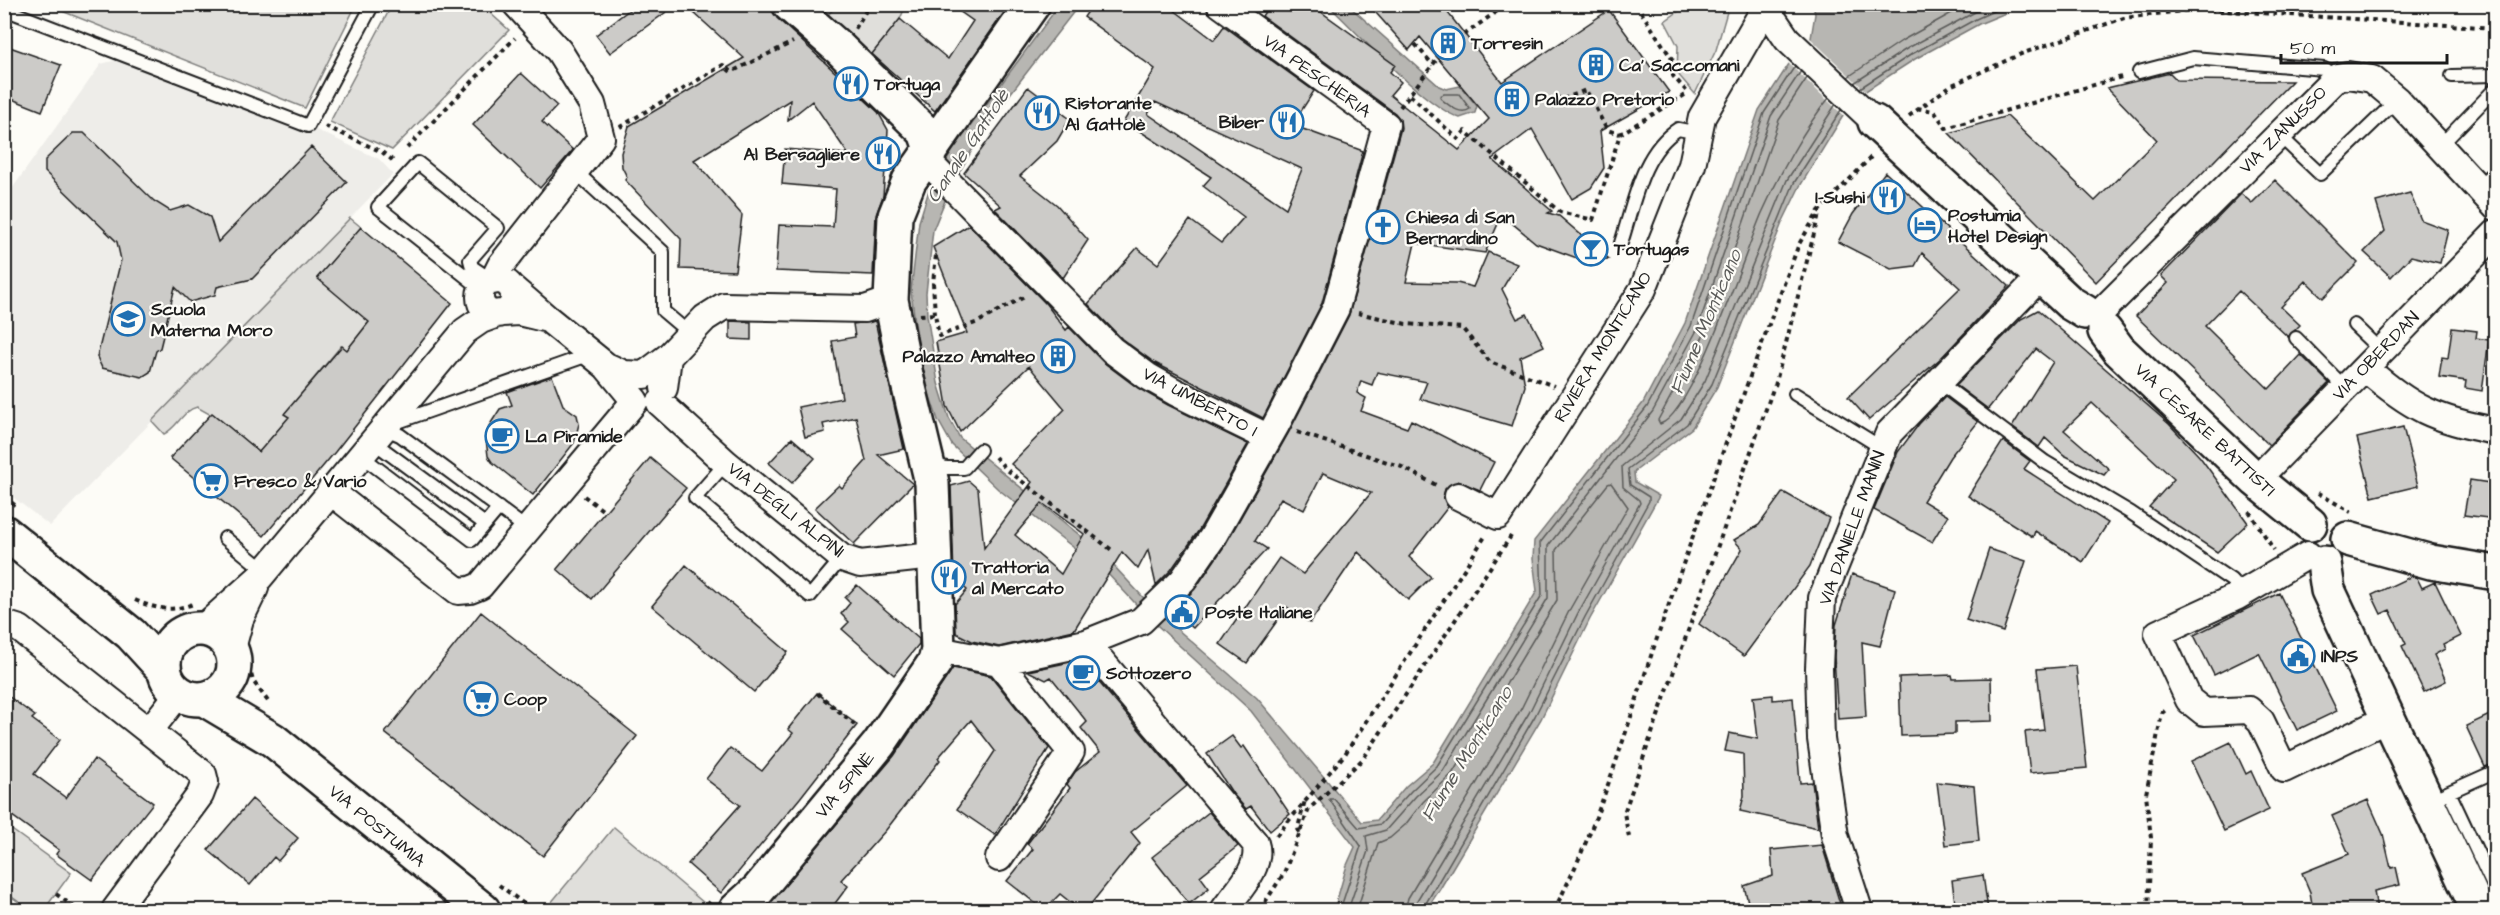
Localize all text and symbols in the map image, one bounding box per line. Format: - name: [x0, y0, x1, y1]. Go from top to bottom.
- building icon: Torresin: [1430, 25, 1466, 61]
- scale bar: [2281, 27, 2448, 65]
- street label: VIA PESCHERIA: [1258, 28, 1376, 124]
- place label: Torresin: [1470, 31, 1543, 56]
- text: 50 m: [2290, 36, 2335, 61]
- building icon: Ca' Saccomani: [1578, 47, 1614, 83]
- place label: Ca' Saccomani: [1619, 53, 1740, 78]
- restaurant icon: Tortuga: [833, 66, 869, 102]
- place label: Tortuga: [873, 72, 941, 98]
- building icon: Palazzo Pretorio: [1494, 81, 1530, 117]
- street label: VIA ZANUSSO: [2234, 81, 2332, 179]
- water label: Canale Gattolè: [920, 83, 1017, 209]
- place label: Palazzo Pretorio: [1535, 87, 1675, 112]
- place label: Ristorante Al Gattolè: [1065, 91, 1152, 137]
- restaurant icon: Ristorante Al Gattolè: [1024, 95, 1060, 131]
- restaurant icon: Biber: [1269, 104, 1305, 140]
- place label: Biber: [1219, 110, 1264, 135]
- restaurant icon: Al Bersagliere: [865, 136, 901, 172]
- place label: Al Bersagliere: [744, 142, 860, 168]
- restaurant icon: I-Sushi: [1870, 179, 1906, 215]
- place label: I-Sushi: [1815, 185, 1865, 210]
- place label: Postumia Hotel Design: [1948, 203, 2048, 250]
- place label: Chiesa di San Bernardino: [1406, 205, 1514, 251]
- hotel icon: Postumia Hotel Design: [1907, 207, 1943, 243]
- church icon: Chiesa di San Bernardino: [1365, 209, 1401, 245]
- bar icon: Tortugas: [1573, 231, 1609, 267]
- place label: Tortugas: [1613, 237, 1689, 263]
- water label: Fiume Monticano: [1663, 244, 1750, 399]
- street label: RIVIERA MONTICANO: [1548, 267, 1658, 427]
- place label: Scuola Materna Moro: [150, 297, 273, 343]
- school or university icon: Scuola Materna Moro: [110, 301, 146, 337]
- street label: VIA OBERDAN: [2327, 306, 2425, 406]
- building icon: Palazzo Amalteo: [1040, 338, 1076, 374]
- place label: Palazzo Amalteo: [903, 344, 1036, 369]
- street label: VIA CESARE BATTISTI: [2129, 358, 2281, 502]
- street label: VIA UMBERTO I: [1138, 361, 1262, 443]
- cafe icon: La Piramide: [484, 418, 520, 454]
- place label: La Piramide: [525, 424, 623, 449]
- street label: VIA DANIELE MANIN: [1812, 447, 1892, 609]
- street label: VIA DEGLI ALPINI: [722, 456, 850, 564]
- supermarket icon: Fresco & Vario: [193, 463, 229, 499]
- place label: Fresco & Vario: [234, 469, 367, 494]
- place label: Trattoria al Mercato: [971, 555, 1065, 601]
- restaurant icon: Trattoria al Mercato: [931, 559, 967, 595]
- public building icon: Poste Italiane: [1164, 594, 1200, 630]
- place label: Poste Italiane: [1205, 600, 1313, 625]
- public building icon: INPS: [2280, 638, 2316, 674]
- place label: INPS: [2321, 644, 2358, 669]
- cafe icon: Sottozero: [1065, 655, 1101, 691]
- place label: Sottozero: [1105, 661, 1192, 686]
- water label: Fiume Monticano: [1414, 680, 1521, 827]
- supermarket icon: Coop: [463, 681, 499, 717]
- place label: Coop: [504, 687, 547, 712]
- street label: VIA SPINÈ: [810, 746, 881, 824]
- street label: VIA POSTUMIA: [323, 779, 431, 873]

